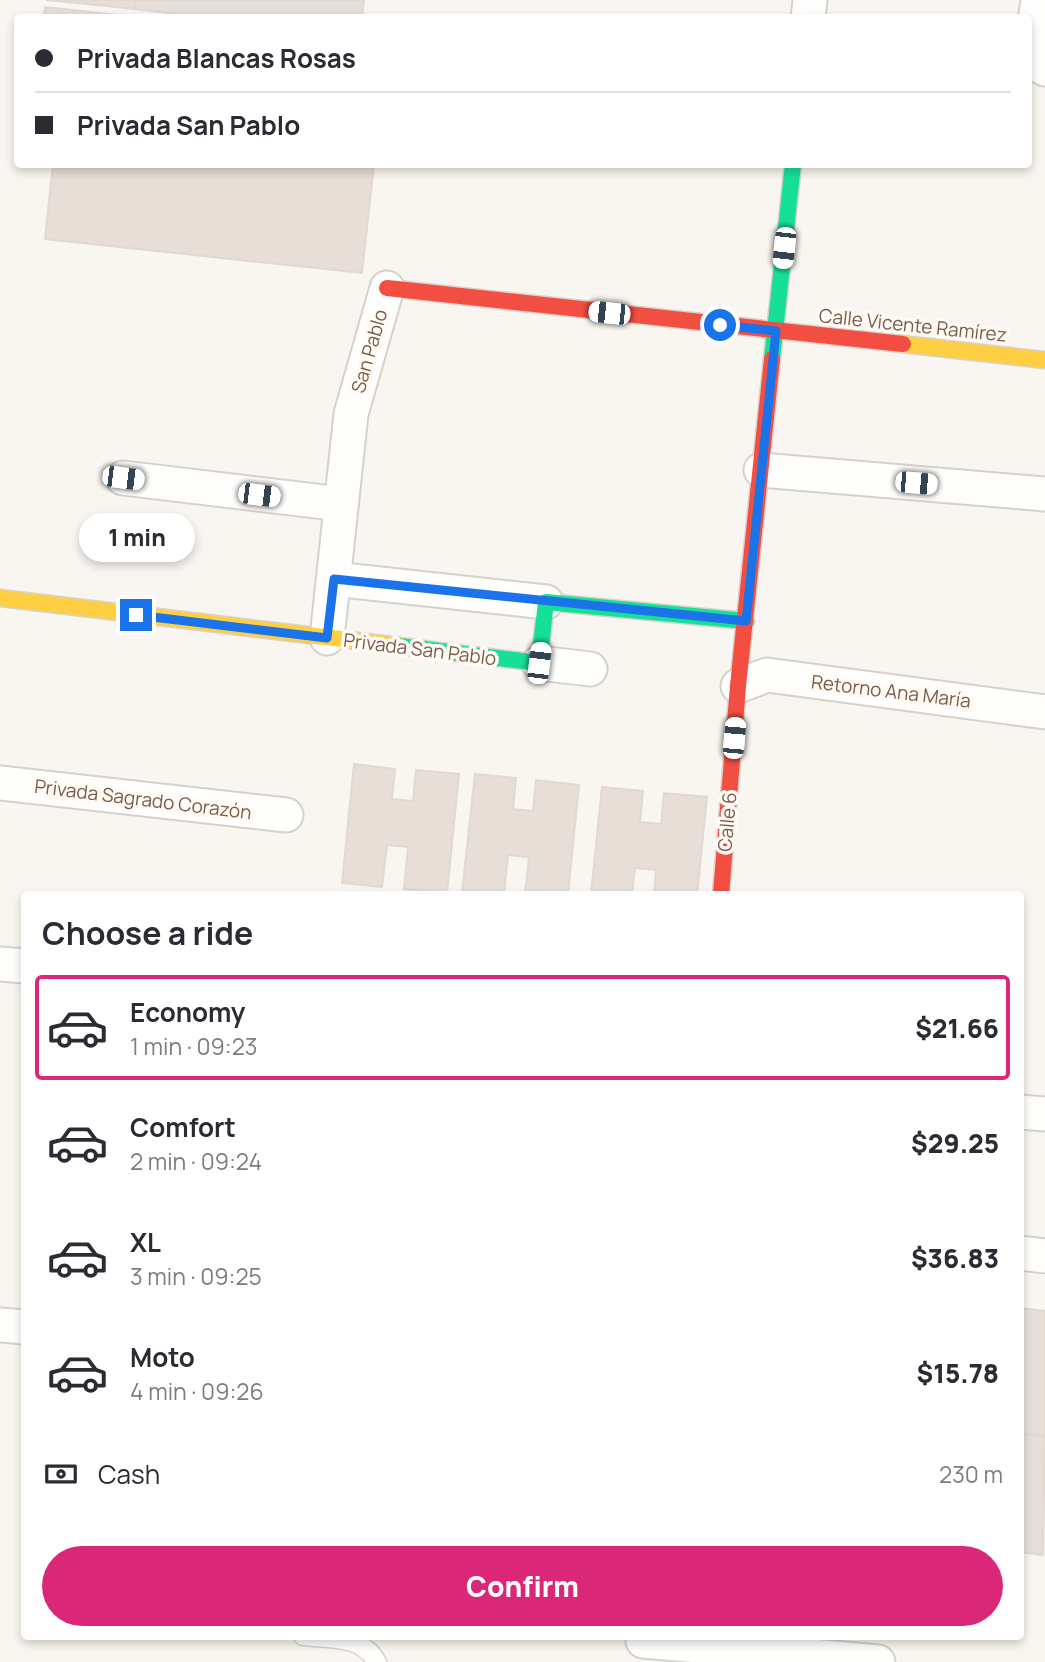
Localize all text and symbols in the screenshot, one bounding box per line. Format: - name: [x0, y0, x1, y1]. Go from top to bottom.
- text: Privada Blancas Rosas: [77, 40, 356, 76]
- text: Privada San Pablo: [77, 107, 300, 143]
- car: [772, 226, 797, 270]
- car: [588, 300, 631, 326]
- street label: Calle Vicente Ramírez: [818, 302, 1008, 348]
- street label: San Pablo: [345, 306, 393, 396]
- route start: [704, 309, 736, 341]
- car: [101, 465, 146, 491]
- car: [895, 471, 938, 495]
- car: [237, 482, 282, 508]
- callout: 1 min: [78, 514, 194, 562]
- text: 1 min: [108, 521, 166, 553]
- route end: [120, 599, 152, 631]
- street label: Privada San Pablo: [342, 627, 498, 671]
- car: [527, 641, 552, 685]
- street label: Retorno Ana María: [810, 668, 972, 714]
- car: [722, 716, 747, 760]
- street label: Privada Sagrado Corazón: [33, 773, 253, 825]
- street label: Calle 6: [711, 791, 743, 853]
- text: Choose a ride: [42, 911, 253, 955]
- text: Economy: [130, 994, 245, 1030]
- icon: car: [46, 996, 109, 1059]
- text: $21.66: [915, 1010, 999, 1046]
- text: 1 min · 09:23: [130, 1030, 258, 1062]
- text: Comfort: [130, 1109, 236, 1145]
- icon: car: [46, 1111, 109, 1174]
- text: $29.25: [911, 1125, 999, 1161]
- text: 2 min · 09:24: [130, 1145, 262, 1177]
- text: XL: [130, 1224, 161, 1260]
- icon: car: [46, 1226, 109, 1289]
- text: $36.83: [911, 1240, 999, 1276]
- text: 3 min · 09:25: [130, 1260, 262, 1292]
- text: Moto: [130, 1339, 195, 1375]
- icon: car: [46, 1341, 109, 1404]
- text: $15.78: [917, 1355, 999, 1391]
- text: 4 min · 09:26: [130, 1375, 264, 1407]
- icon: cash: [42, 1455, 80, 1493]
- text: Cash: [98, 1456, 160, 1492]
- text: 230 m: [939, 1458, 1003, 1490]
- button: Confirm: [42, 1546, 1003, 1626]

